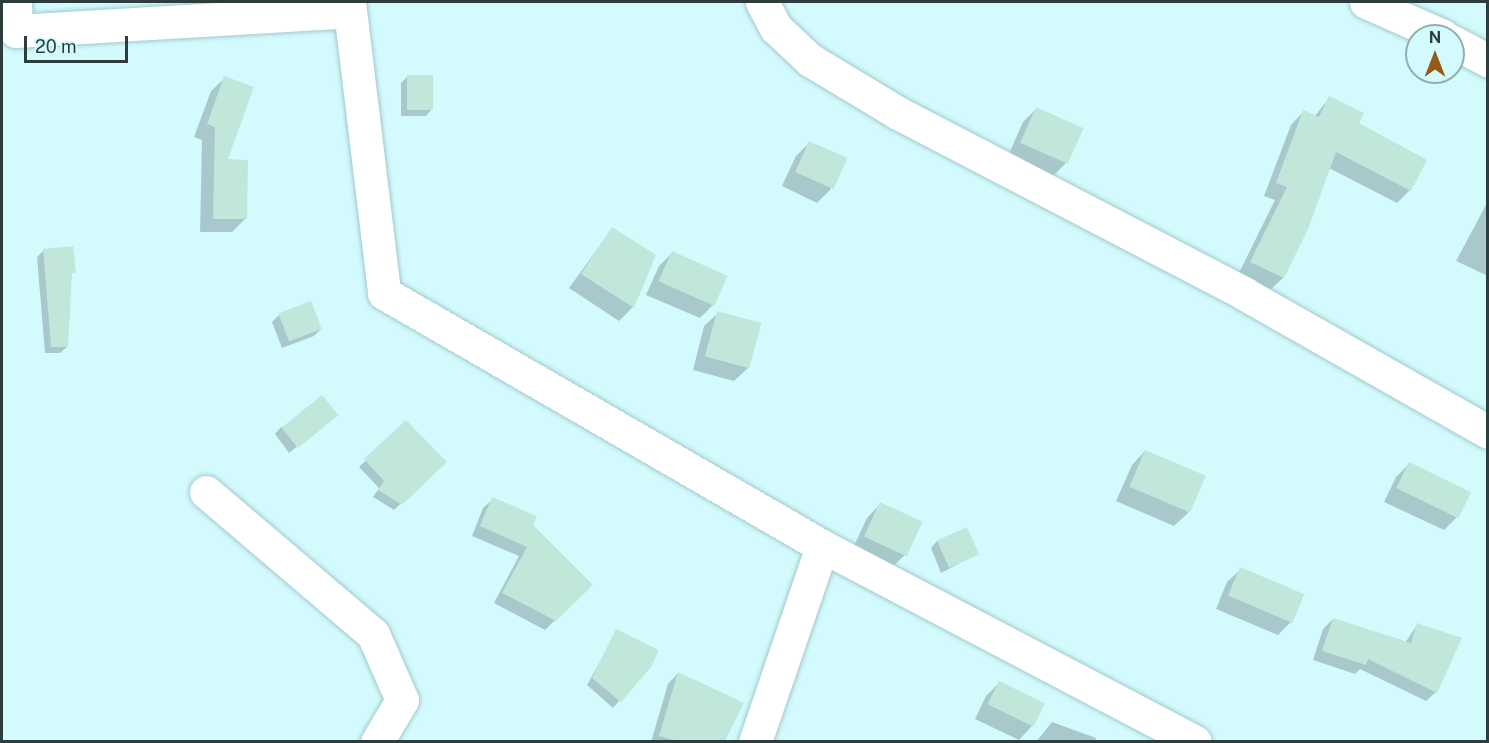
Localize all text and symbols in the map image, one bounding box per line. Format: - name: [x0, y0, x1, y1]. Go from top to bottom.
- scale bar: [27, 24, 130, 62]
- north arrow: [1405, 24, 1465, 84]
- text: N: [1429, 28, 1441, 47]
- text: 20 m: [35, 36, 77, 57]

